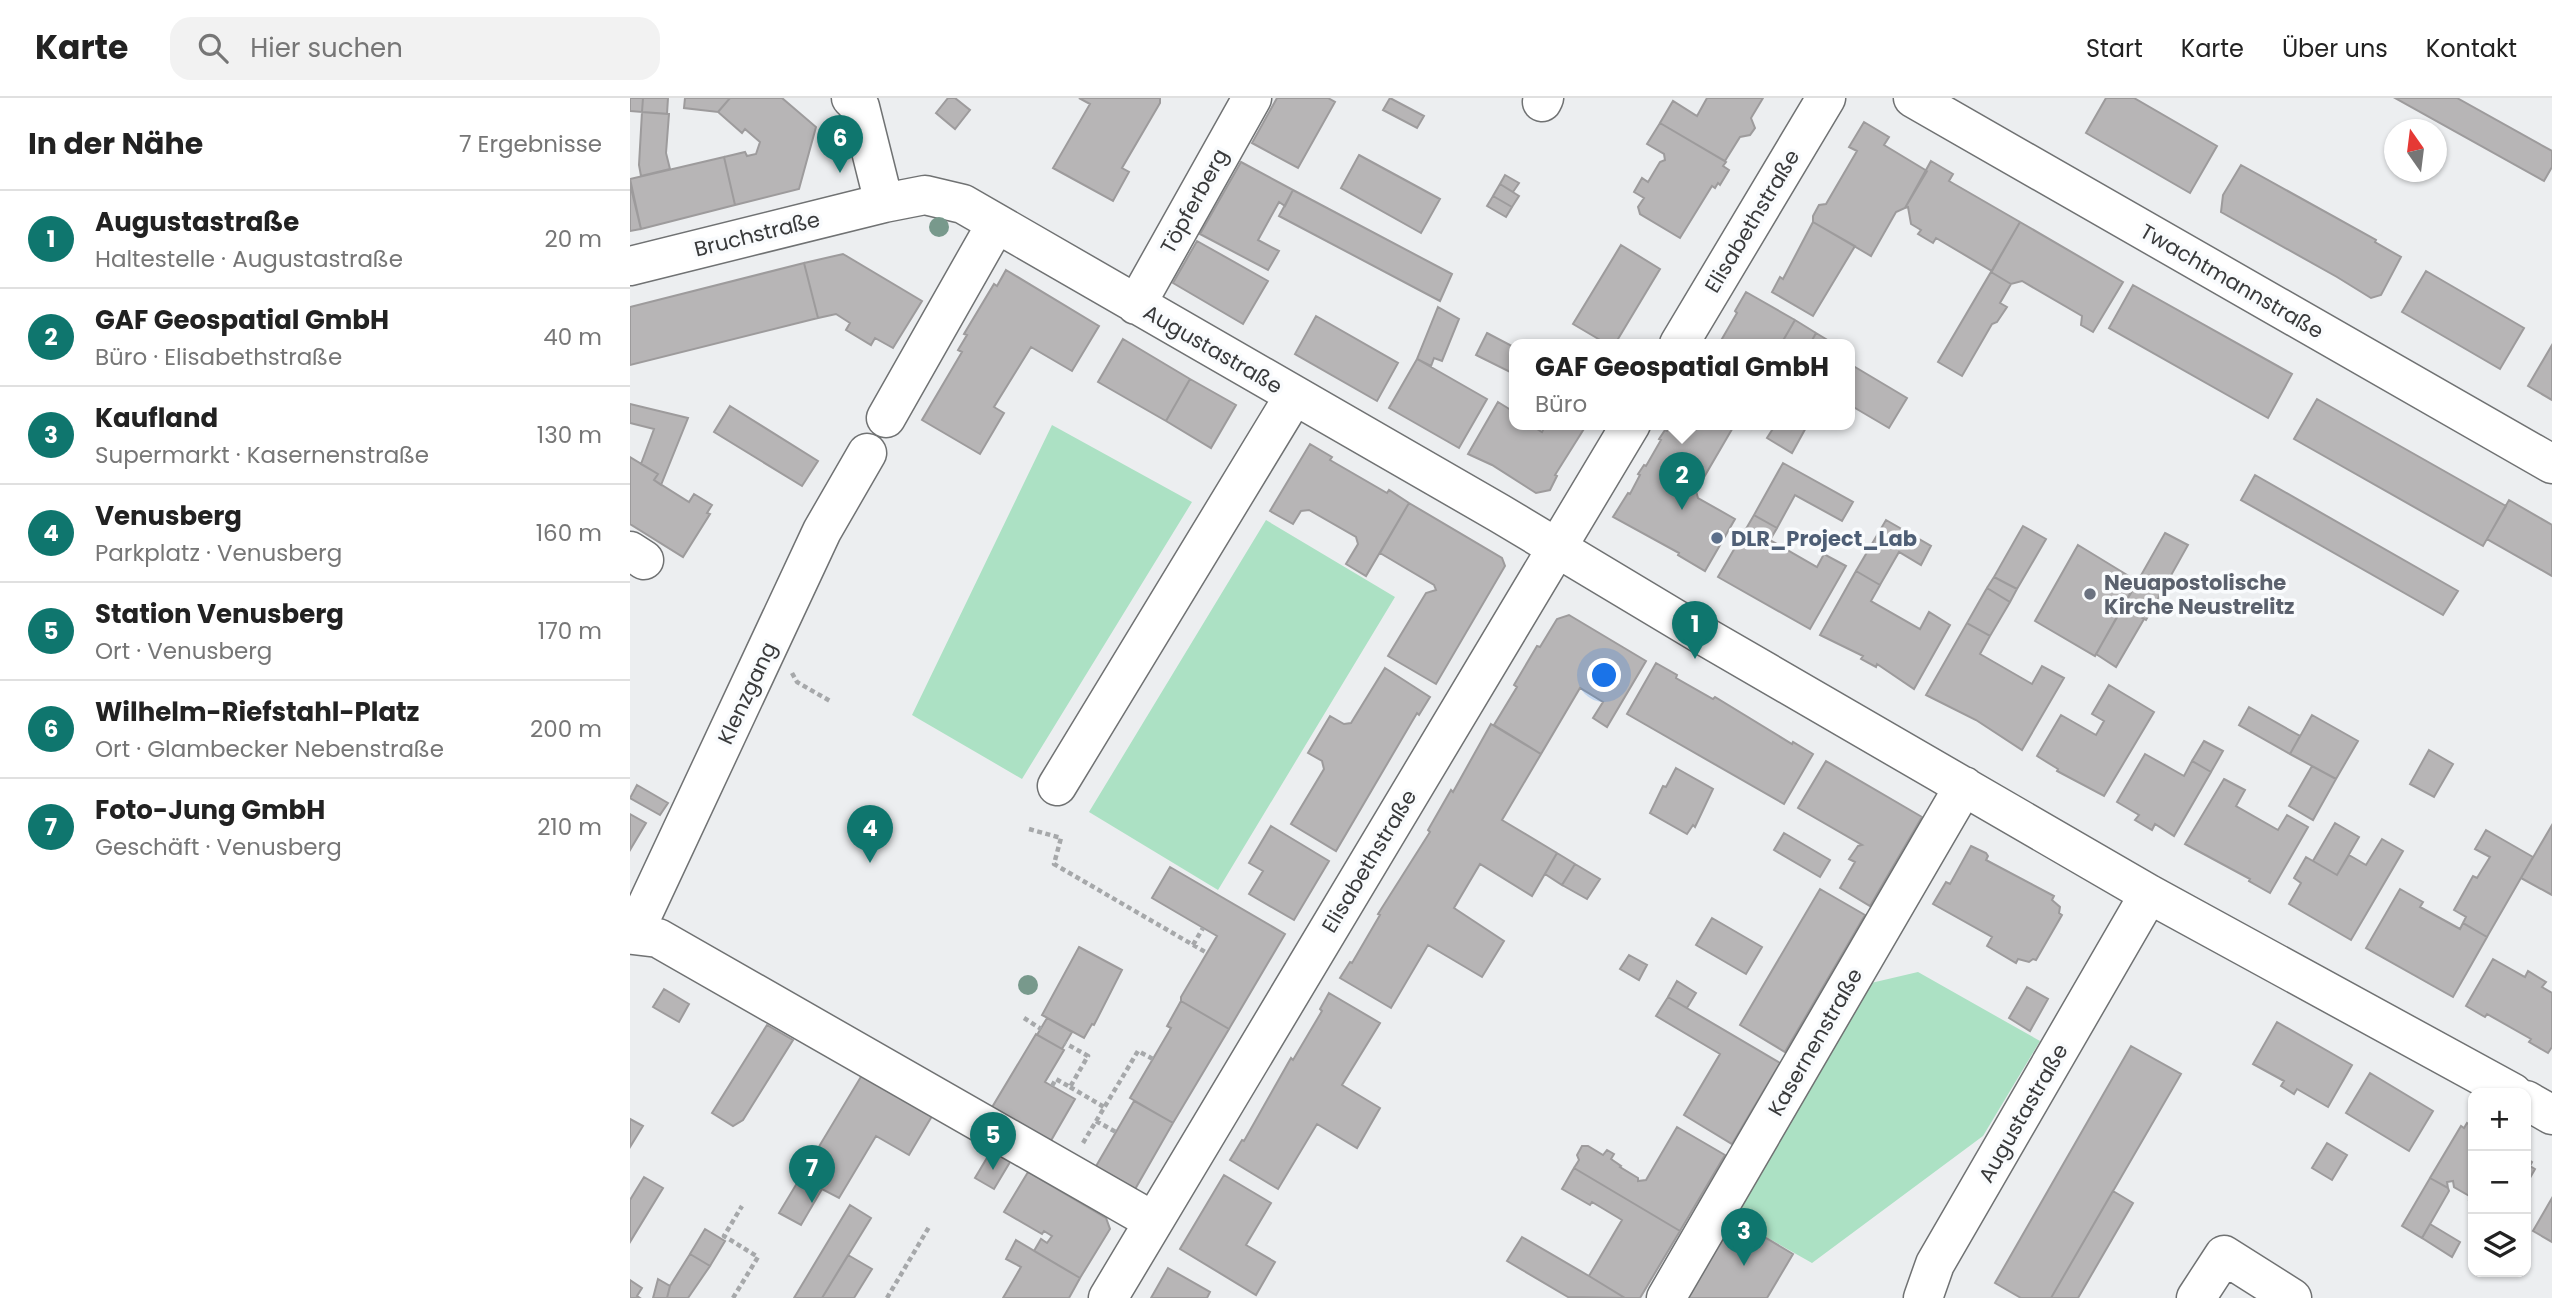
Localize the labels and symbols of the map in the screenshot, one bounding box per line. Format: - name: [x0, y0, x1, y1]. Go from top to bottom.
- pin: 6: [817, 115, 863, 173]
- north arrow: [2384, 119, 2447, 182]
- street label: Töpferberg: [1153, 143, 1235, 259]
- street label: Elisabethstraße: [1698, 144, 1806, 298]
- street label: Bruchstraße: [691, 204, 823, 264]
- street label: Twachtmannstraße: [2135, 217, 2329, 345]
- street label: Augustastraße: [1138, 297, 1288, 401]
- pin: 2: [1659, 452, 1705, 510]
- place label: DLR_Project_Lab: [1731, 524, 1917, 553]
- marker: DLR_Project_Lab: [1709, 530, 1725, 546]
- place label: Neuapostolische Kirche Neustrelitz: [2104, 568, 2294, 621]
- marker: Neuapostolische Kirche Neustrelitz: [2082, 586, 2098, 602]
- pin: 1: [1672, 601, 1718, 659]
- street label: Klenzgang: [711, 637, 783, 749]
- your location: [1587, 658, 1621, 692]
- street label: Elisabethstraße: [1315, 784, 1423, 938]
- pin: 4: [847, 805, 893, 863]
- street label: Kasernenstraße: [1761, 963, 1869, 1121]
- street label: Augustastraße: [1971, 1038, 2075, 1188]
- pin: 5: [970, 1112, 1016, 1170]
- pin: 7: [789, 1145, 835, 1203]
- pin: 3: [1721, 1208, 1767, 1266]

